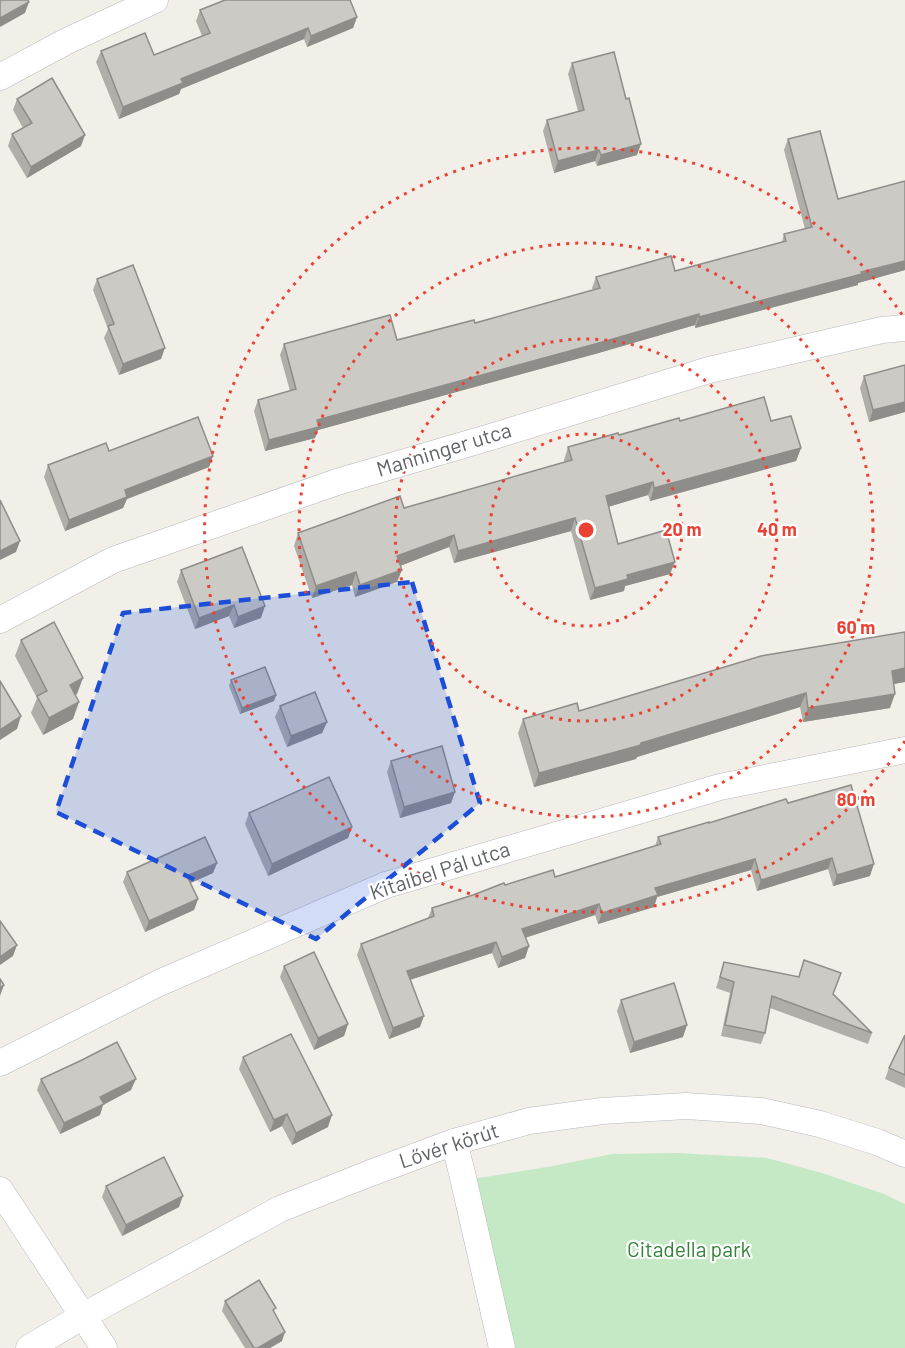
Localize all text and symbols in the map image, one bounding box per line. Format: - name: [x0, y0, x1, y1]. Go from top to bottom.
- street label: Manninger utca: [373, 416, 514, 481]
- text: 20 m: [663, 518, 701, 540]
- text: 40 m: [757, 518, 797, 540]
- centre of rings: [576, 520, 596, 540]
- text: 60 m: [837, 616, 875, 638]
- text: 80 m: [837, 788, 875, 810]
- street label: Kitaibel Pál utca: [366, 835, 513, 904]
- street label: Lővér körút: [396, 1117, 502, 1172]
- park label: Citadella park: [627, 1236, 751, 1261]

